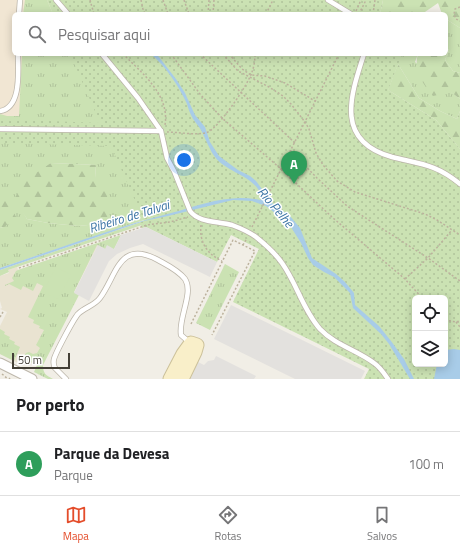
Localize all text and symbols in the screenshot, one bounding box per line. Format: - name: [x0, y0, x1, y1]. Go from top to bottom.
- search box: [12, 12, 448, 56]
- icon: search: [26, 23, 48, 45]
- text: Pesquisar aqui: [58, 23, 150, 46]
- your location: [174, 150, 194, 170]
- pin: A: [281, 151, 307, 184]
- water label: Rio Pelhe: [253, 182, 300, 232]
- water label: Ribeiro de Talvai: [86, 194, 173, 238]
- map controls: [412, 295, 448, 367]
- button: locate: [412, 295, 448, 331]
- button: layers: [412, 331, 448, 367]
- scale bar: [12, 351, 70, 370]
- text: 50 m: [18, 352, 42, 368]
- text: Por perto: [16, 392, 85, 418]
- text: Parque da Devesa: [54, 442, 170, 465]
- text: A: [25, 454, 33, 474]
- text: 100 m: [408, 454, 444, 474]
- text: Parque: [54, 465, 93, 485]
- tab: Mapa: [63, 504, 89, 544]
- tab: Rotas: [214, 504, 241, 544]
- tab: Salvos: [367, 504, 397, 544]

